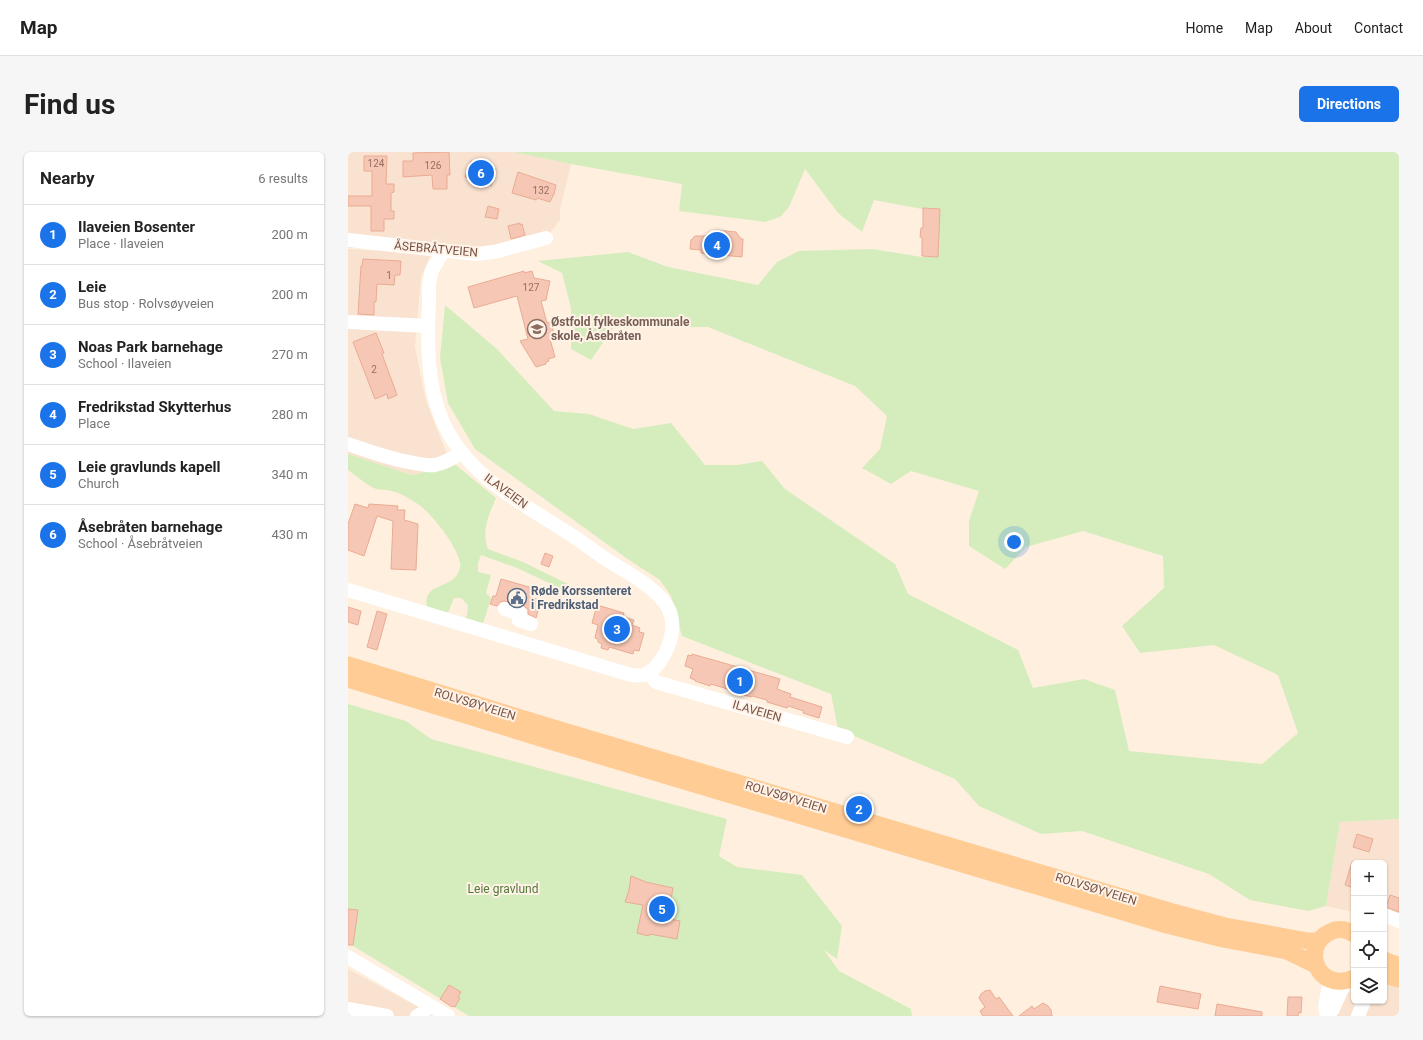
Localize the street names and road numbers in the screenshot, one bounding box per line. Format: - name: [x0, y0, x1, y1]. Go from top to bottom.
- street label: ÅSEBRÅTVEIEN: [394, 236, 479, 260]
- street label: ILAVEIEN: [482, 471, 530, 511]
- street label: ROLVSØYVEIEN: [433, 685, 517, 723]
- street label: ILAVEIEN: [731, 697, 783, 725]
- street label: ROLVSØYVEIEN: [744, 778, 828, 816]
- street label: ROLVSØYVEIEN: [1054, 870, 1138, 908]

